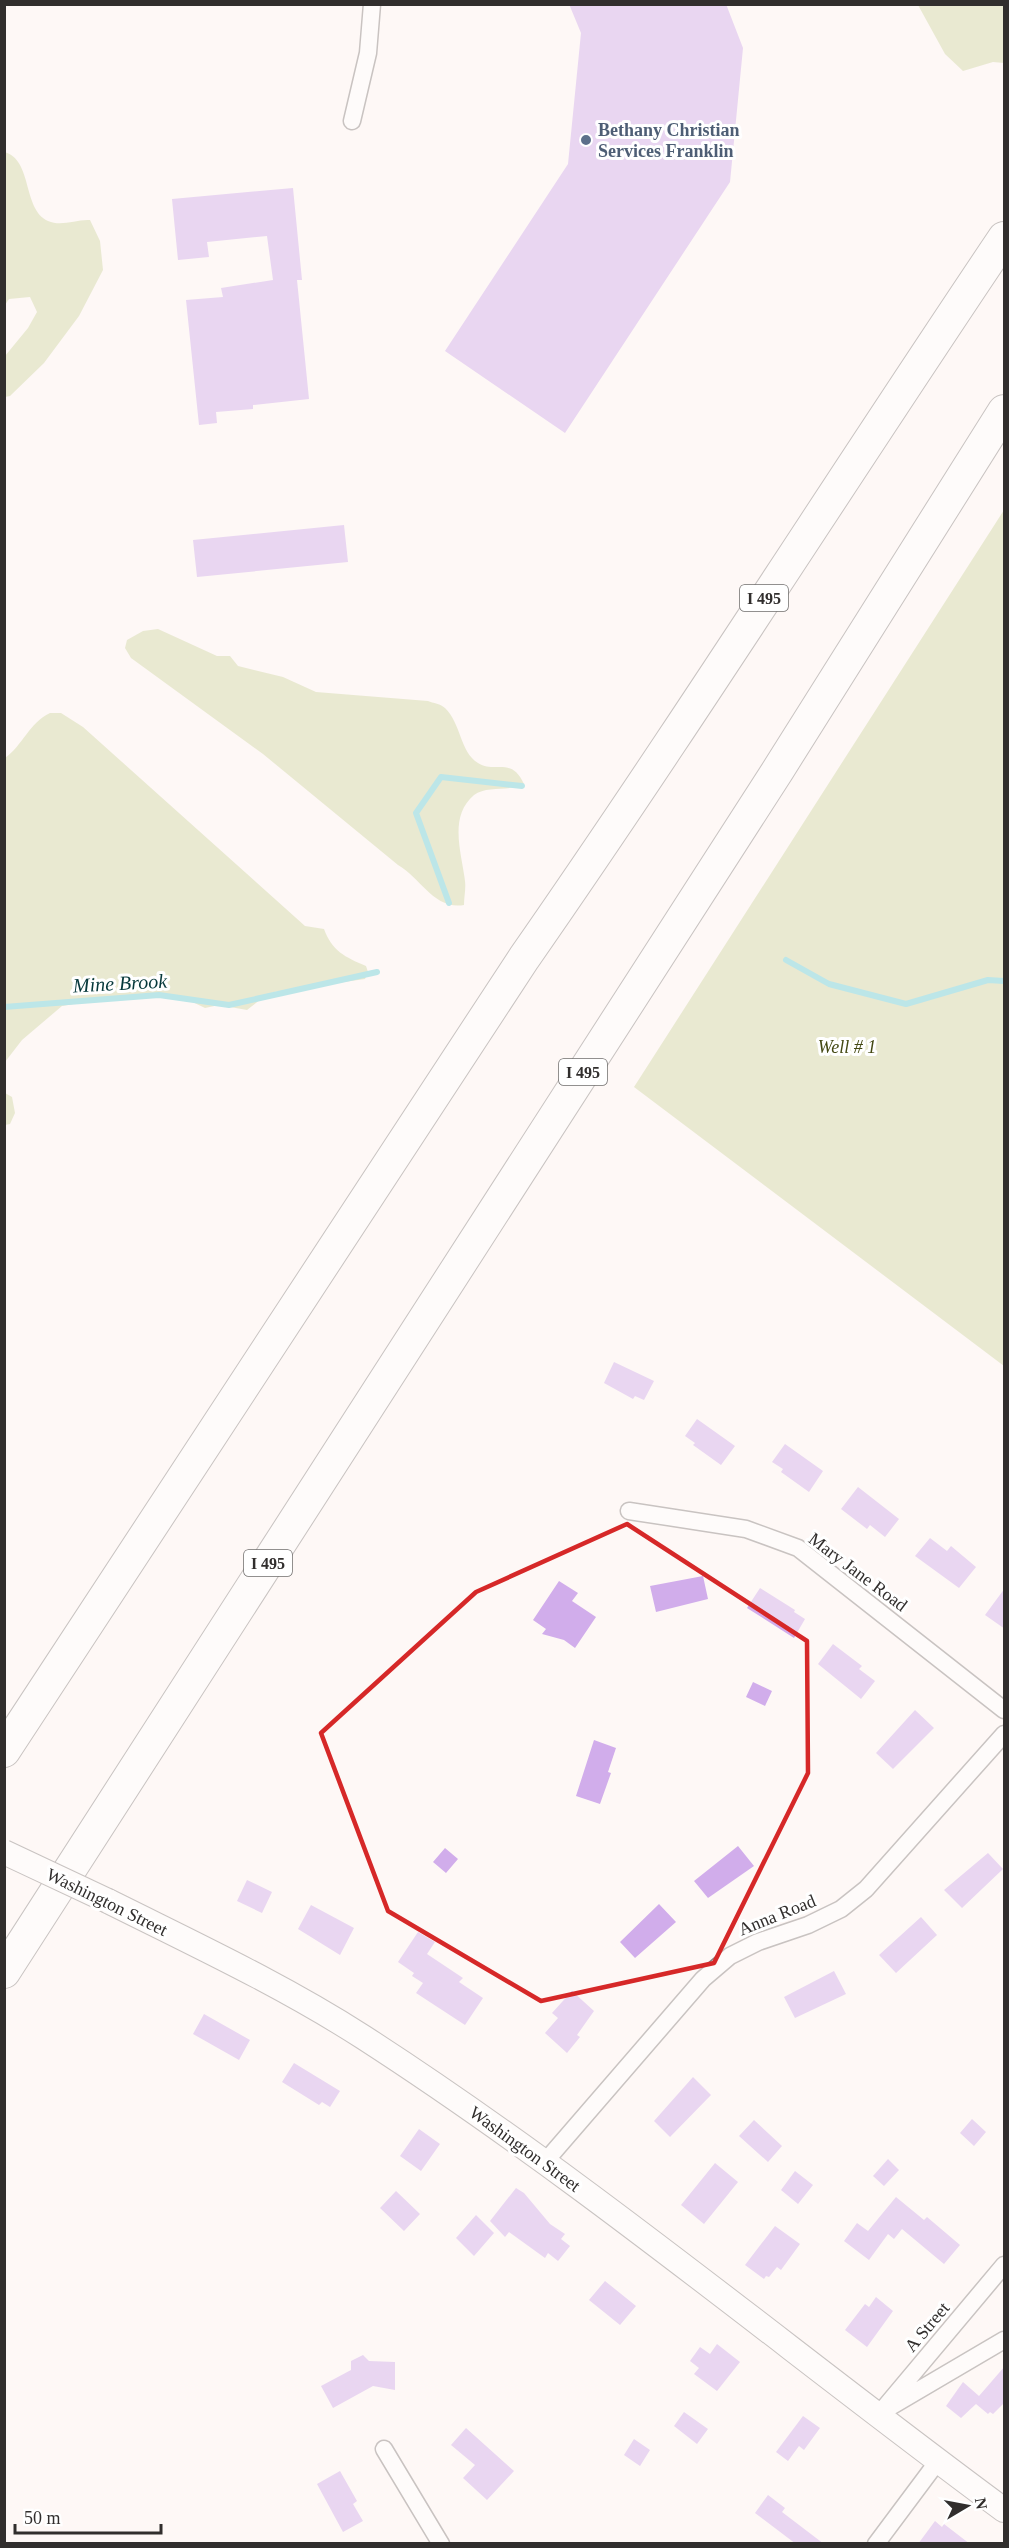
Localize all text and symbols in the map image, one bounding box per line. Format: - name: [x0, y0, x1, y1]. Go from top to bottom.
- place label: Bethany Christian Services Franklin: [598, 120, 740, 161]
- marker: Bethany Christian Services Franklin: [579, 133, 593, 147]
- road number: I 495: [740, 585, 788, 611]
- water label: Mine Brook: [71, 969, 169, 997]
- park label: Well # 1: [818, 1037, 876, 1057]
- road number: I 495: [559, 1059, 607, 1085]
- street label: Mary Jane Road: [805, 1529, 911, 1615]
- road number: I 495: [244, 1550, 292, 1576]
- street label: Washington Street: [43, 1864, 171, 1940]
- street label: Anna Road: [735, 1890, 819, 1940]
- street label: Washington Street: [466, 2102, 584, 2196]
- street label: A Street: [901, 2298, 953, 2356]
- north arrow: [937, 2476, 997, 2536]
- text: N: [972, 2496, 991, 2511]
- scale bar: [15, 2497, 160, 2535]
- text: 50 m: [24, 2508, 61, 2528]

